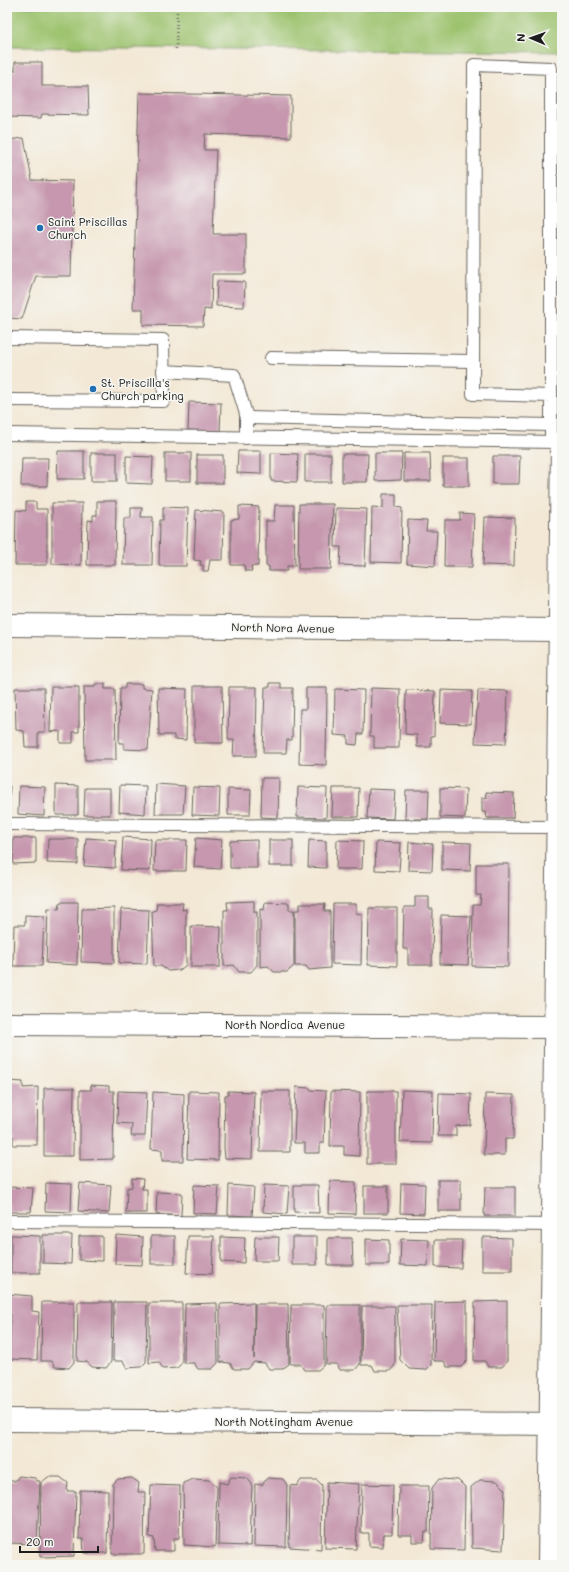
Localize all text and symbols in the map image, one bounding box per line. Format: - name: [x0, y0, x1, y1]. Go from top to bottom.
- north arrow: [511, 18, 551, 58]
- text: N: [513, 33, 528, 42]
- place label: Saint Priscillas Church: [48, 214, 127, 242]
- marker: Saint Priscillas Church: [35, 223, 45, 233]
- place label: St. Priscilla's Church parking: [101, 375, 184, 403]
- marker: St. Priscilla's Church parking: [88, 384, 98, 394]
- street label: North Nora Avenue: [231, 619, 335, 636]
- street label: North Nordica Avenue: [225, 1017, 345, 1032]
- street label: North Nottingham Avenue: [215, 1414, 353, 1429]
- scale bar: [20, 1528, 98, 1554]
- text: 20 m: [26, 1533, 54, 1549]

